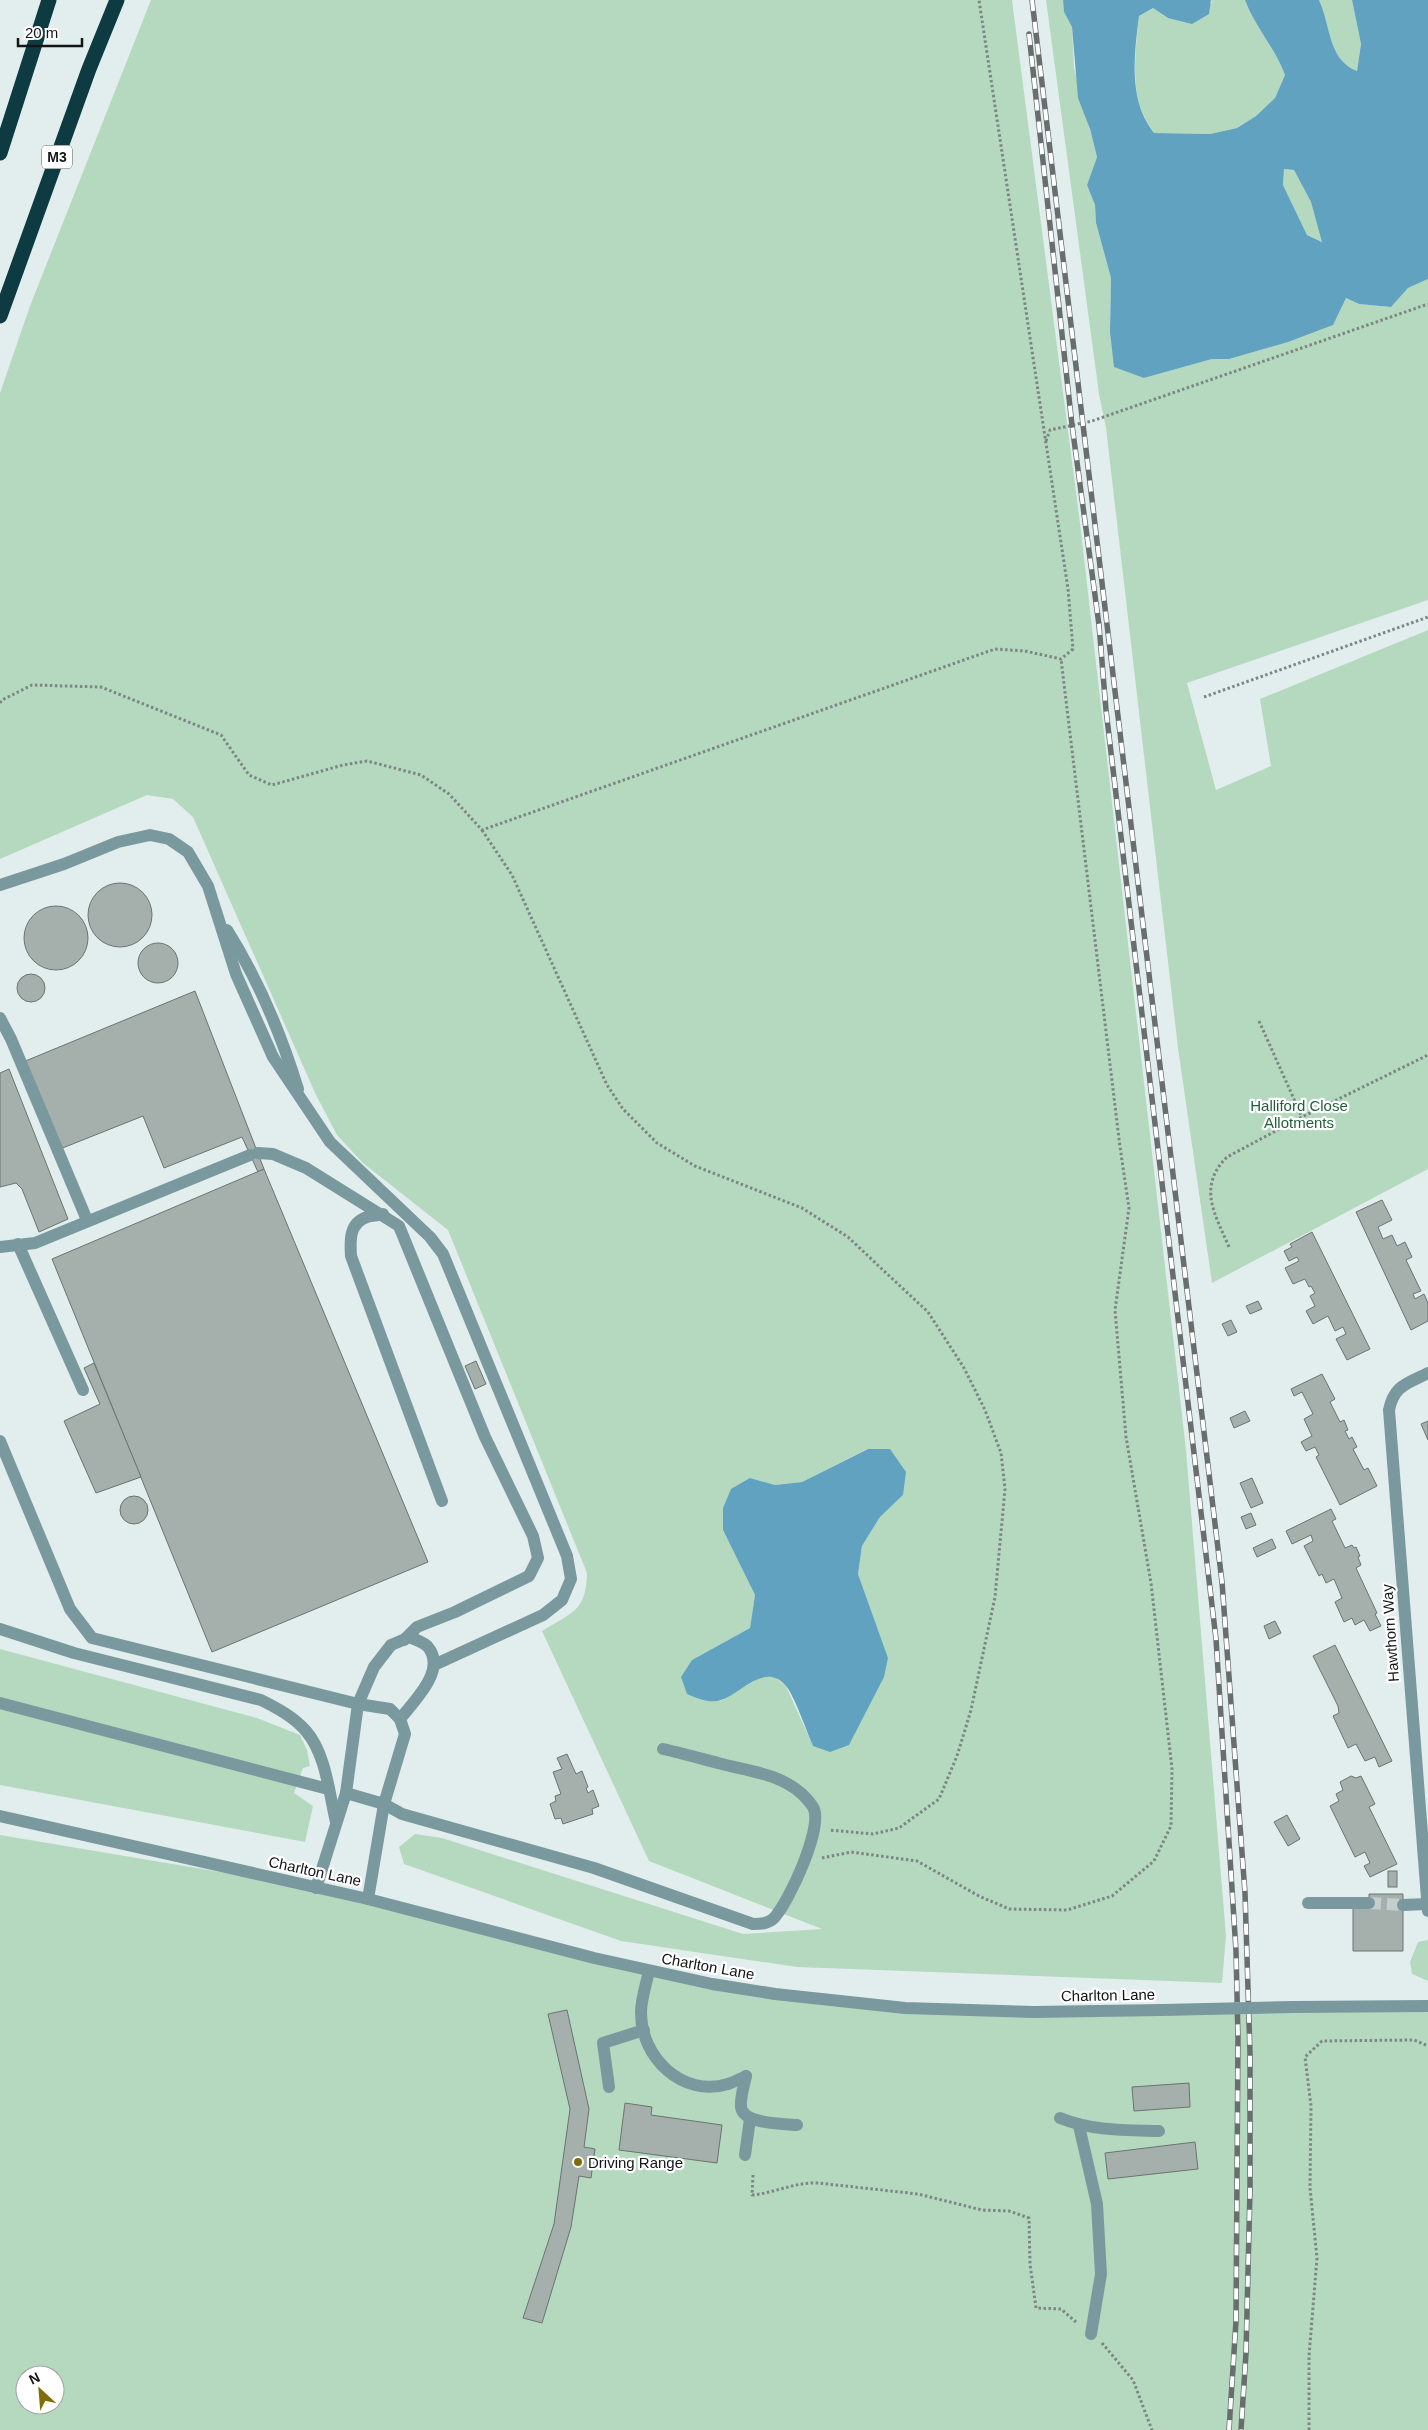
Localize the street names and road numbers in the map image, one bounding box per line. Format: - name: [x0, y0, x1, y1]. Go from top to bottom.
- road number: M3: [42, 146, 72, 168]
- street label: Hawthorn Way: [1378, 1583, 1402, 1682]
- street label: Charlton Lane: [267, 1853, 363, 1889]
- street label: Charlton Lane: [660, 1949, 756, 1983]
- street label: Charlton Lane: [1061, 1986, 1155, 2004]

